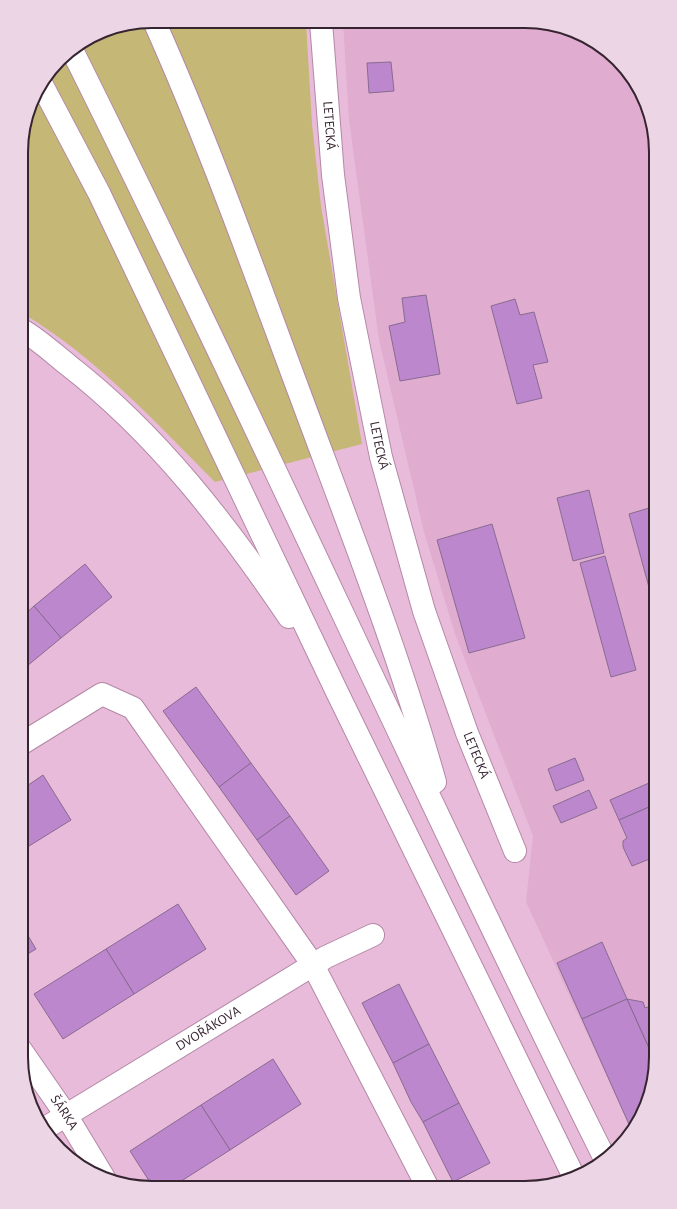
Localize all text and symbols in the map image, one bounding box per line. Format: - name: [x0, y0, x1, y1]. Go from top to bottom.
- street label: LETECKÁ: [320, 101, 341, 151]
- street label: LETECKÁ: [367, 420, 394, 471]
- street label: LETECKÁ: [460, 730, 495, 781]
- street label: DVOŘÁKOVA: [174, 1004, 243, 1054]
- street label: ŠÁRKA: [48, 1092, 80, 1132]

